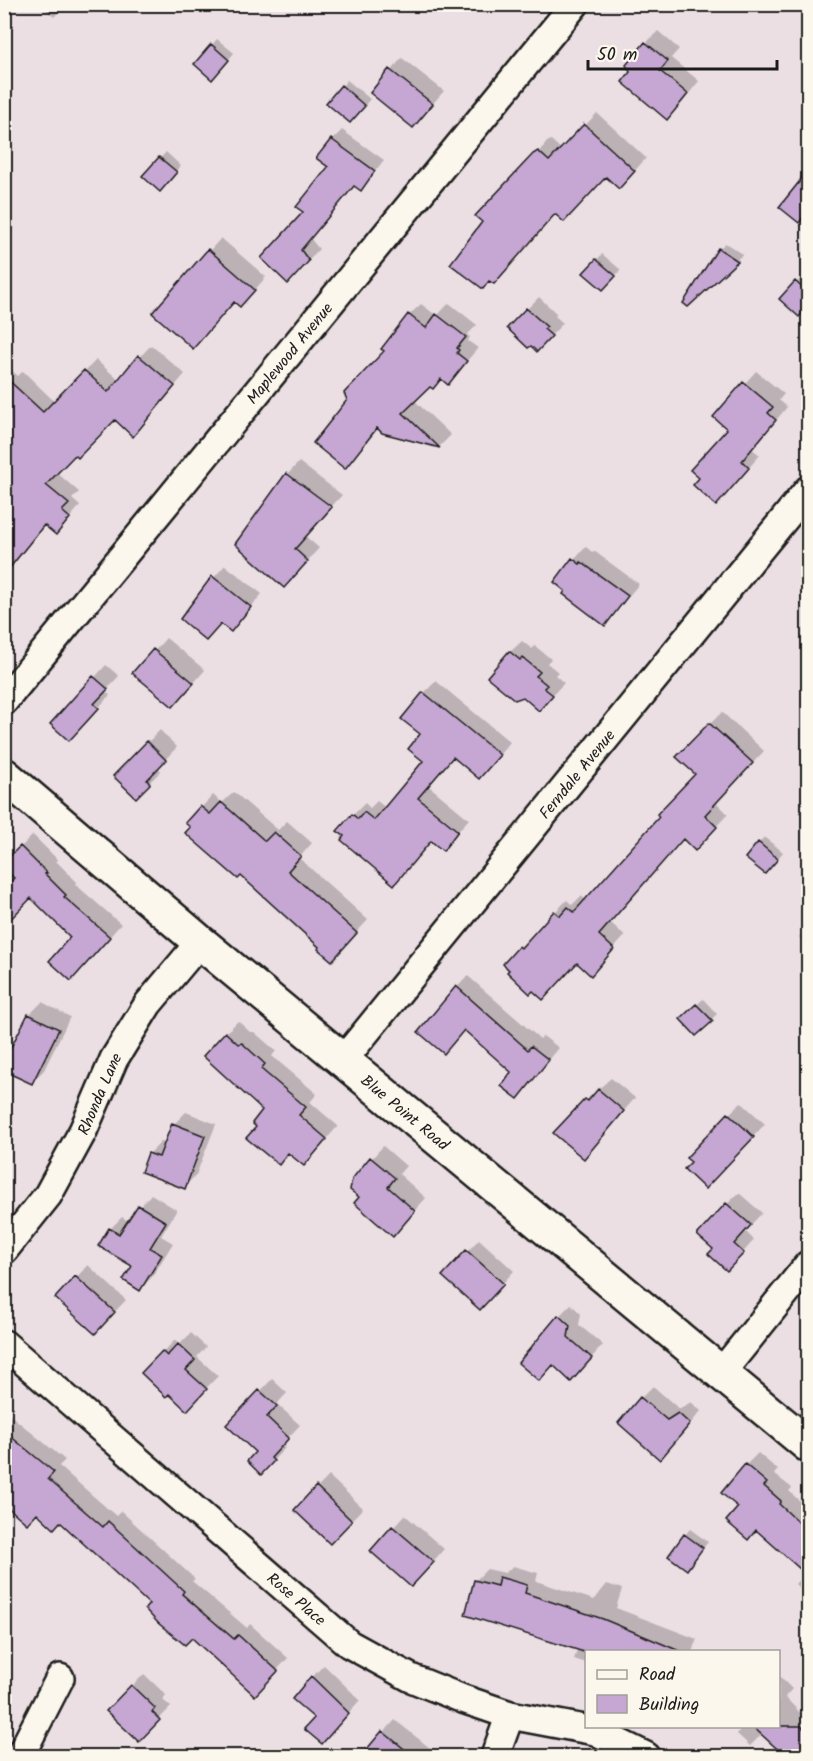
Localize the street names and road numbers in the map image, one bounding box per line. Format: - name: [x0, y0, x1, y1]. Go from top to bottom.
- street label: Maplewood Avenue: [241, 297, 340, 410]
- street label: Ferndale Avenue: [533, 724, 622, 825]
- street label: Rhonda Lane: [72, 1048, 129, 1139]
- street label: Blue Point Road: [355, 1069, 455, 1158]
- street label: Rose Place: [261, 1567, 331, 1633]

